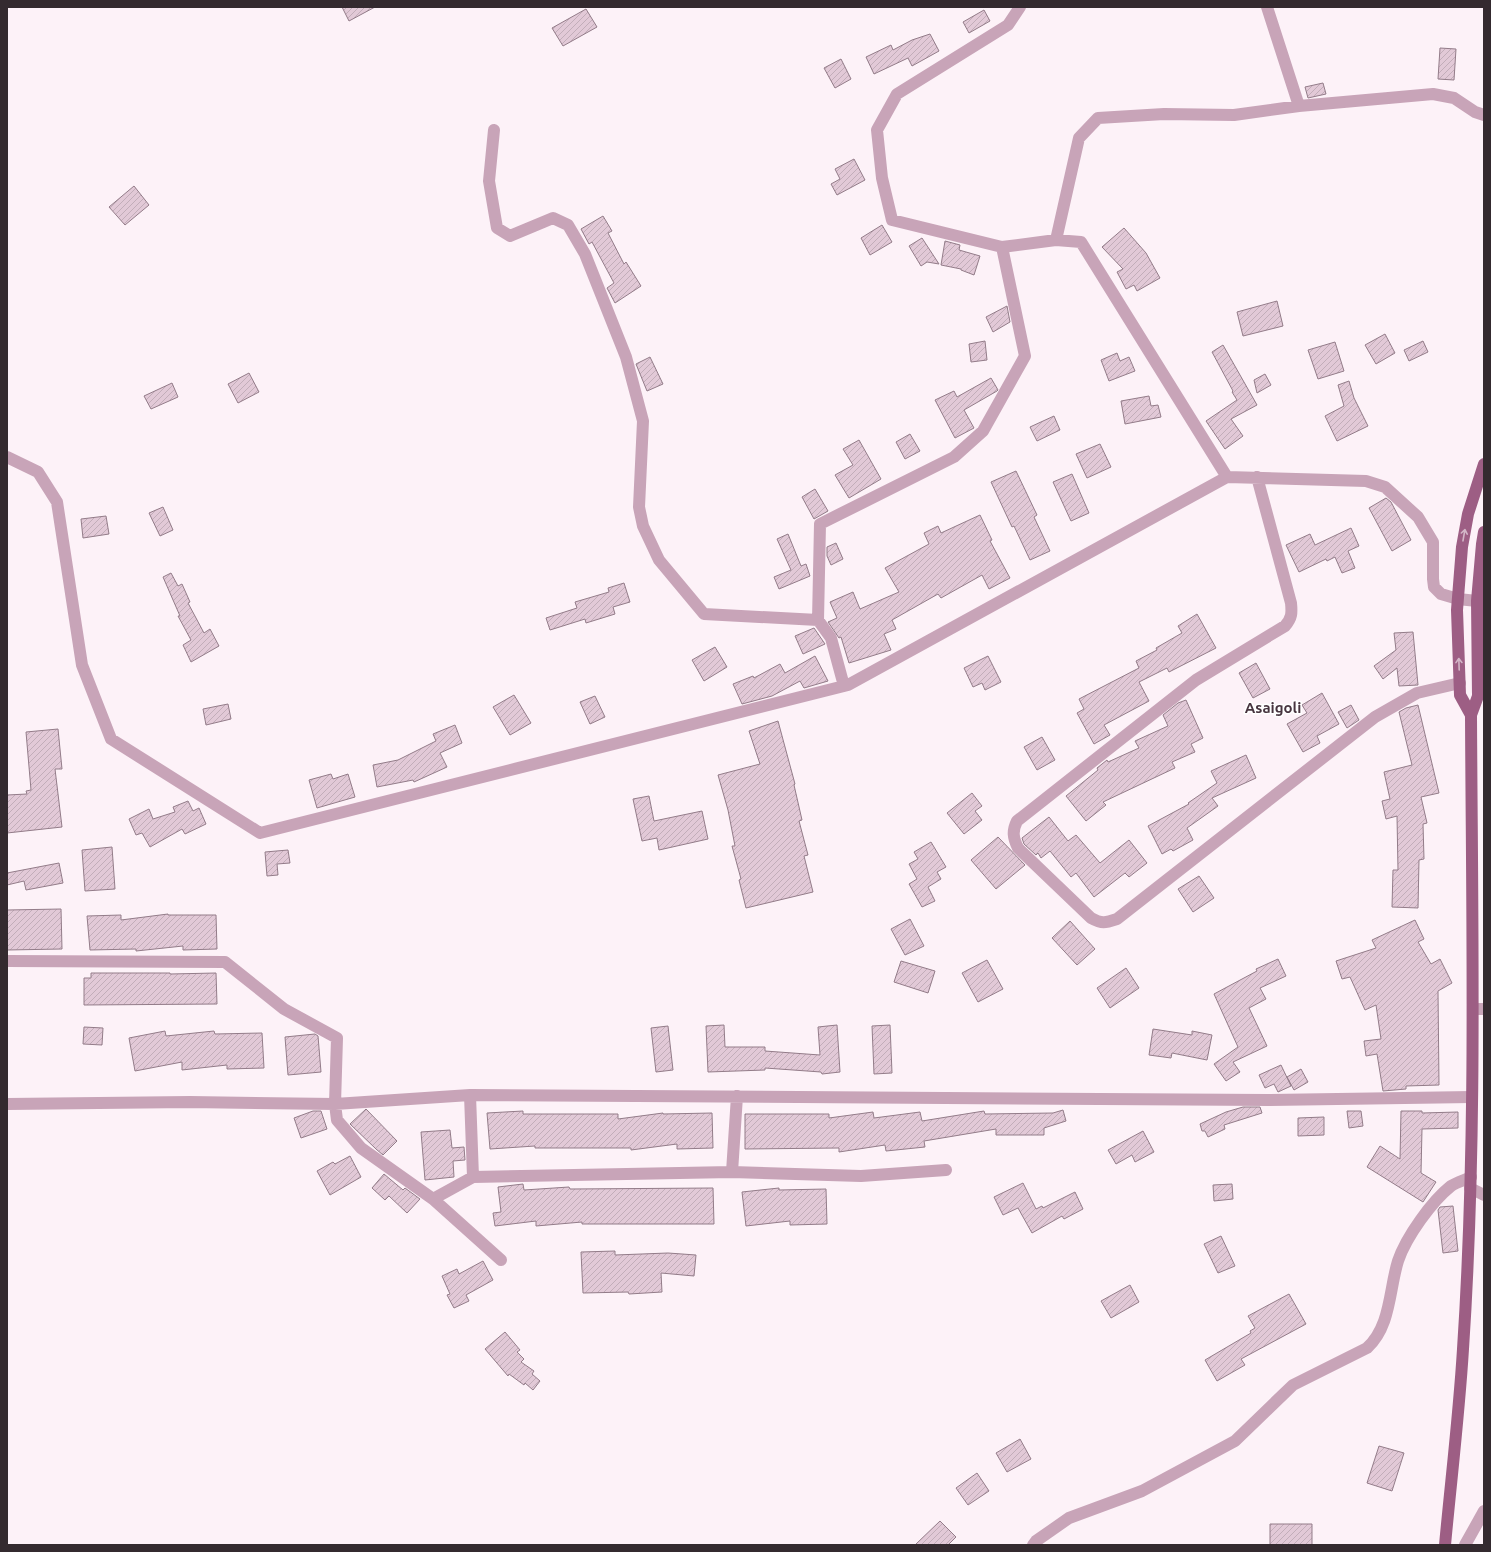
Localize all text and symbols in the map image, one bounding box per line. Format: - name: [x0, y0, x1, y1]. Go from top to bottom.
- one-way arrow: [1461, 529, 1469, 542]
- one-way arrow: [1456, 658, 1463, 671]
- district label: Asaigoli: [1245, 699, 1301, 716]

